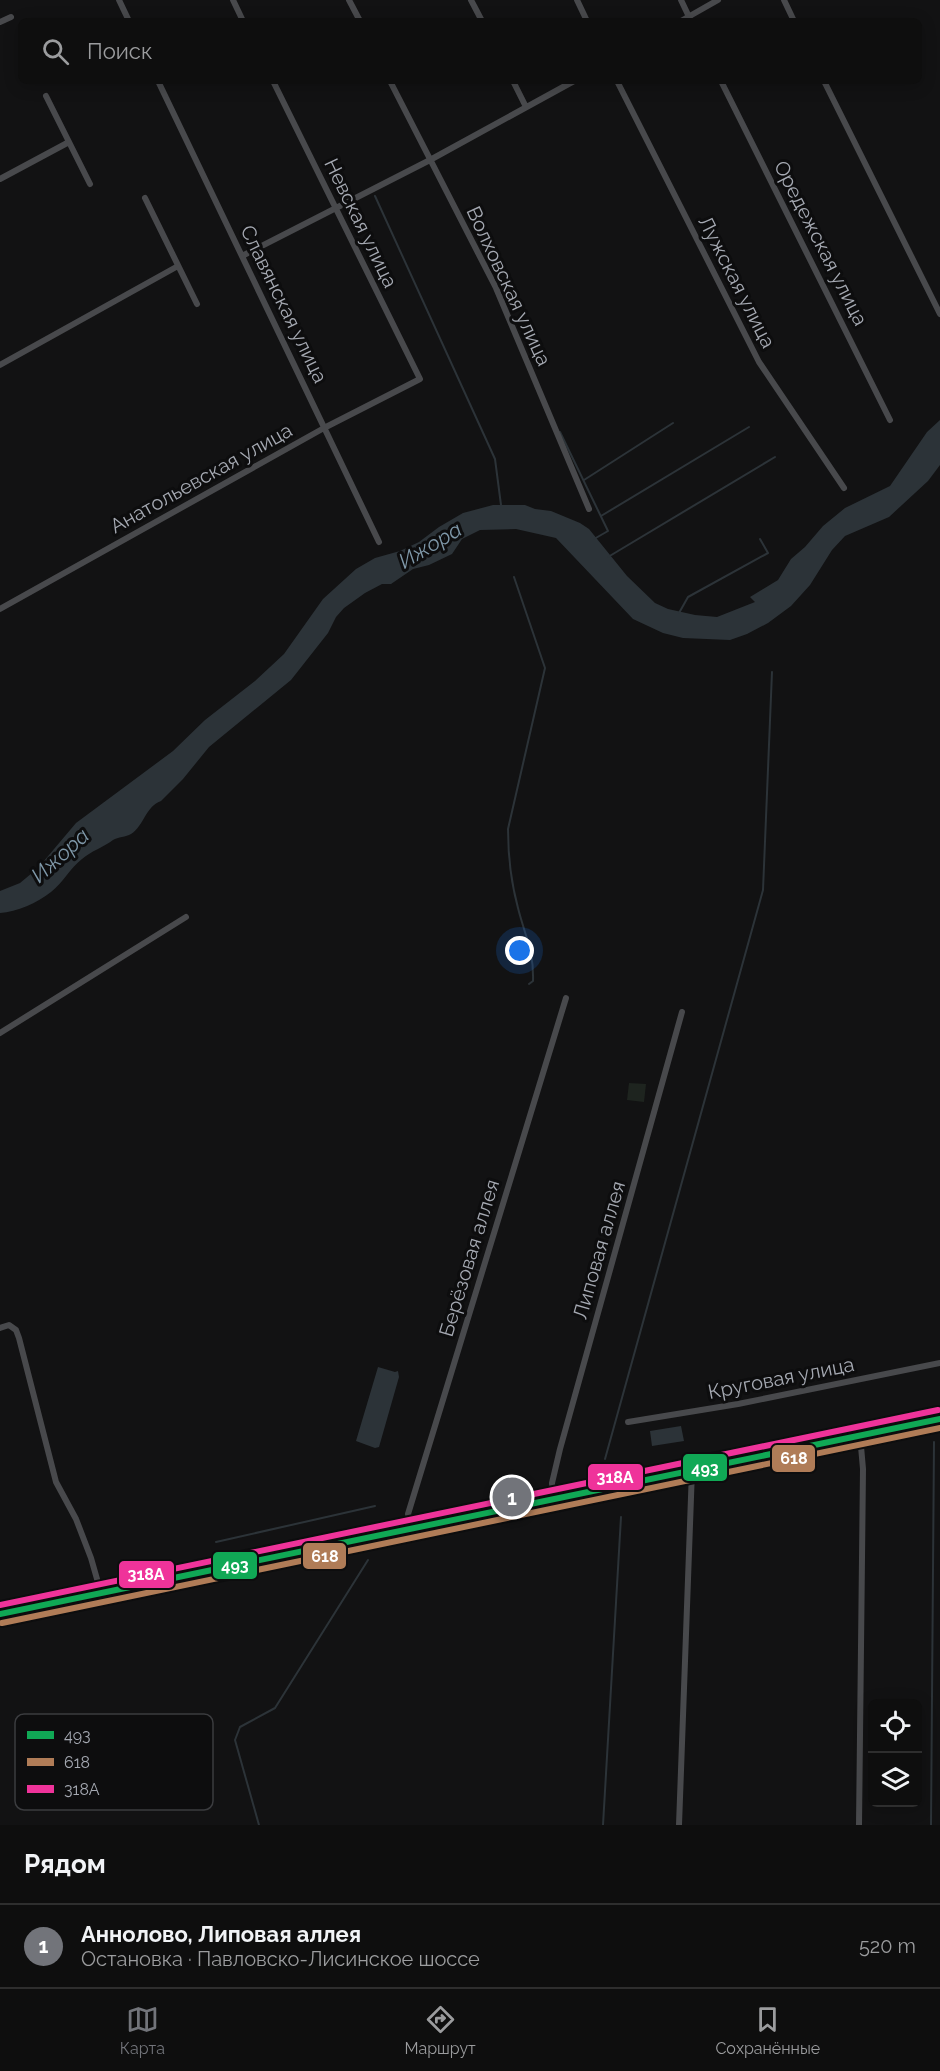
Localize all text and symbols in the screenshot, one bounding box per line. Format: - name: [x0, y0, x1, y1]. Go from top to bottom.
- search box: [18, 18, 922, 84]
- icon: search: [39, 35, 72, 68]
- text: Поиск: [87, 38, 152, 64]
- street label: Невская улица: [319, 154, 403, 292]
- street label: Оредежская улица: [769, 157, 873, 329]
- street label: Волховская улица: [462, 203, 556, 369]
- street label: Лужская улица: [693, 212, 781, 352]
- street label: Славянская улица: [235, 221, 333, 387]
- street label: Анатольевская улица: [106, 418, 296, 538]
- water label: Ижора: [394, 517, 466, 573]
- water label: Ижора: [26, 823, 94, 887]
- your location: [505, 936, 534, 965]
- street label: Берёзовая аллея: [434, 1177, 504, 1339]
- street label: Липовая аллея: [568, 1178, 630, 1322]
- street label: Круговая улица: [706, 1352, 856, 1404]
- line badge: 618: [771, 1444, 816, 1473]
- text: 618: [780, 1449, 808, 1468]
- line badge: 493: [682, 1453, 728, 1482]
- text: 493: [691, 1459, 719, 1478]
- line badge: 318А: [587, 1463, 644, 1491]
- text: 318А: [596, 1468, 634, 1487]
- pin: 1: [492, 1474, 532, 1520]
- line badge: 618: [302, 1542, 347, 1570]
- text: 618: [311, 1547, 339, 1566]
- line badge: 493: [212, 1551, 258, 1580]
- text: 493: [221, 1556, 249, 1575]
- line badge: 318А: [118, 1560, 175, 1589]
- text: 318А: [127, 1565, 165, 1584]
- map controls: [868, 1699, 922, 1807]
- button: locate: [868, 1699, 922, 1753]
- legend: [15, 1714, 213, 1810]
- text: 493: [64, 1726, 91, 1745]
- text: 618: [64, 1753, 90, 1772]
- button: layers: [868, 1753, 922, 1807]
- text: 318А: [64, 1780, 100, 1799]
- text: Рядом: [24, 1849, 106, 1879]
- text: Аннолово, Липовая аллея: [81, 1921, 361, 1947]
- text: 1: [39, 1934, 48, 1958]
- text: 520 m: [859, 1934, 916, 1958]
- text: Остановка · Павловско-Лисинское шоссе: [81, 1947, 480, 1971]
- tab: Карта: [120, 2003, 165, 2058]
- tab: Маршрут: [405, 2003, 476, 2058]
- tab: Сохранённые: [715, 2003, 820, 2058]

